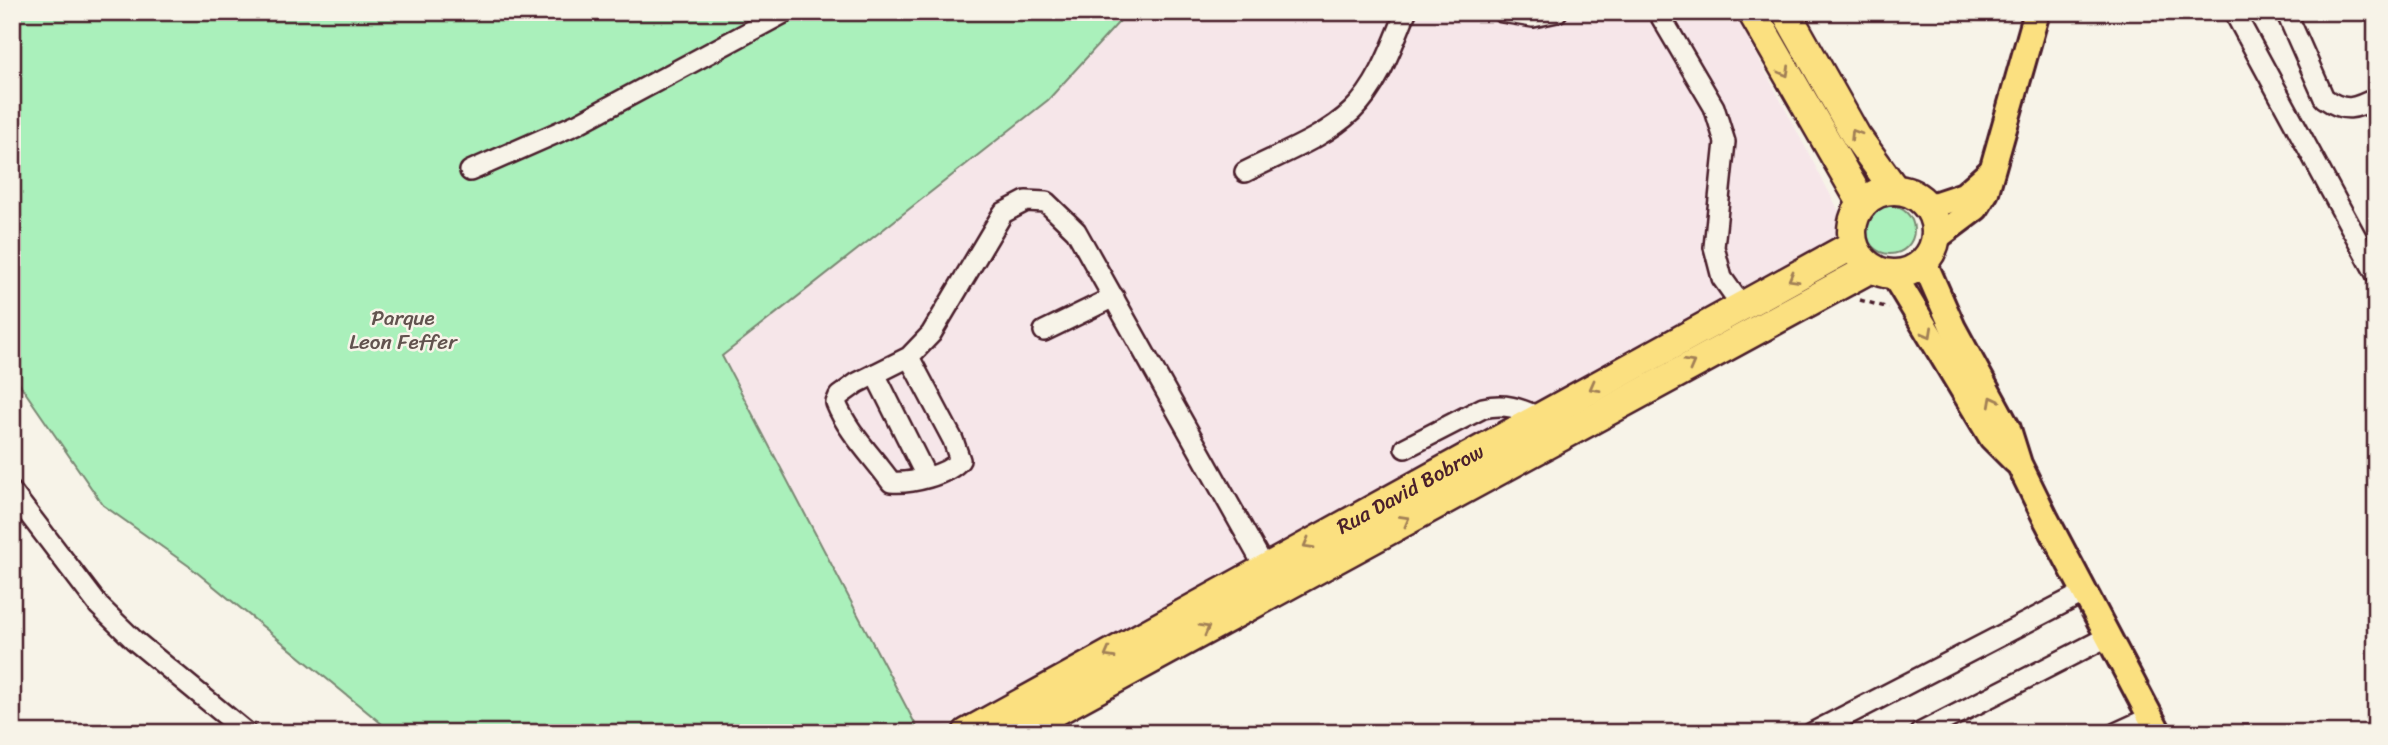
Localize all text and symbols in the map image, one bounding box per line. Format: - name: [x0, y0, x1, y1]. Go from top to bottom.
- one-way arrow: [1777, 65, 1791, 77]
- one-way arrow: [1851, 129, 1864, 142]
- one-way arrow: [1788, 270, 1800, 283]
- park label: Parque Leon Feffer: [349, 299, 458, 361]
- one-way arrow: [1920, 326, 1933, 338]
- one-way arrow: [1683, 359, 1696, 372]
- one-way arrow: [1588, 379, 1601, 392]
- one-way arrow: [1987, 396, 2001, 408]
- street label: Rua David Bobrow: [1329, 432, 1492, 545]
- one-way arrow: [1397, 515, 1410, 528]
- one-way arrow: [1303, 536, 1316, 549]
- one-way arrow: [1198, 624, 1210, 637]
- one-way arrow: [1104, 646, 1117, 659]

